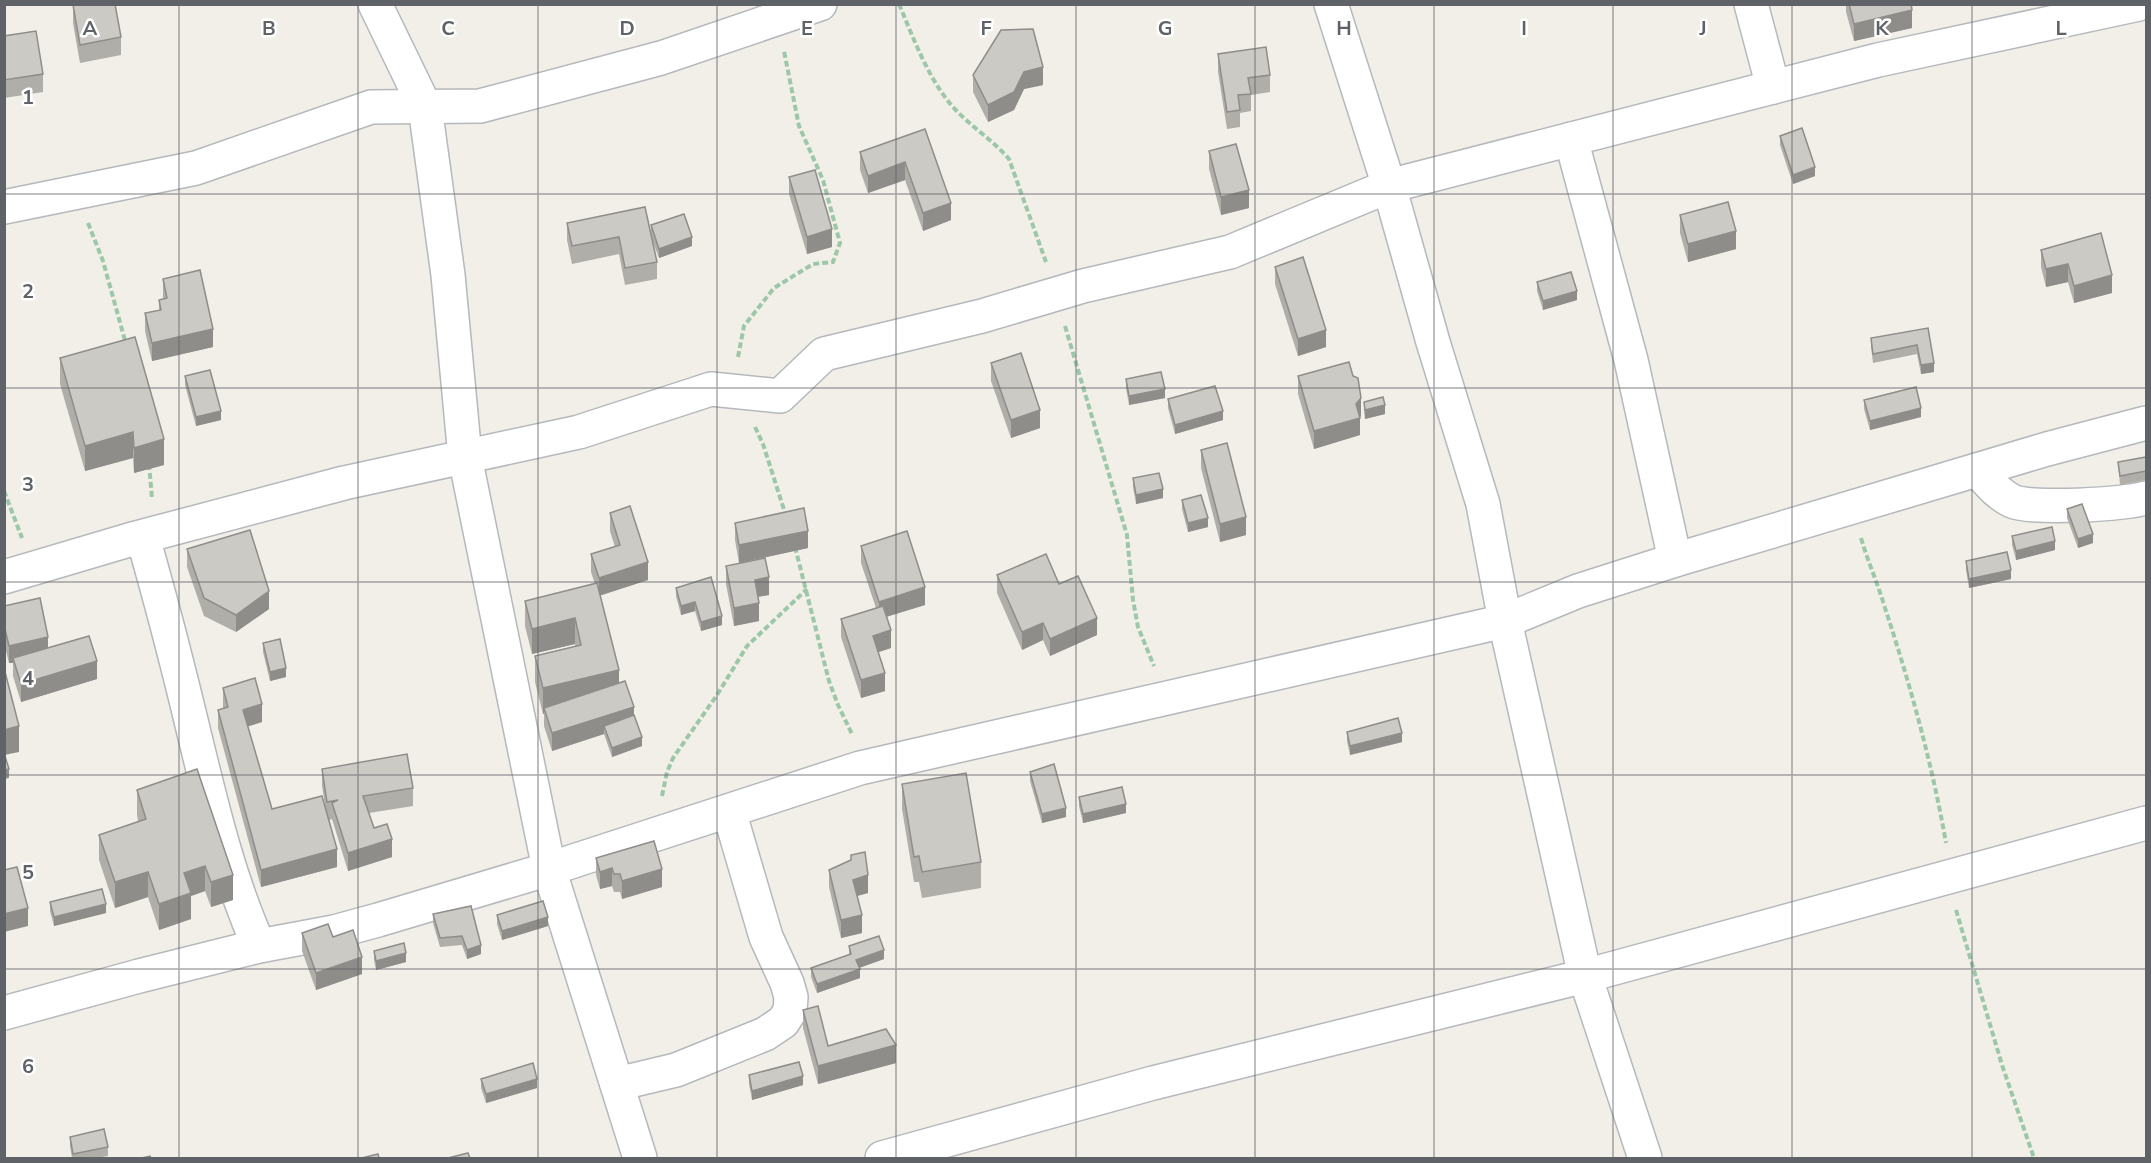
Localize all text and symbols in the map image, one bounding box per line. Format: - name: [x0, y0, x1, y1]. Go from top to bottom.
- text: A: [83, 15, 98, 42]
- text: B: [262, 15, 276, 42]
- text: C: [441, 15, 455, 42]
- text: D: [619, 15, 635, 42]
- text: E: [801, 15, 813, 42]
- text: F: [980, 15, 992, 42]
- text: G: [1158, 15, 1172, 42]
- text: H: [1336, 15, 1352, 42]
- text: I: [1521, 15, 1527, 42]
- text: J: [1698, 15, 1707, 42]
- text: K: [1875, 15, 1889, 42]
- text: L: [2055, 15, 2067, 42]
- text: 1: [22, 84, 34, 111]
- text: 2: [22, 278, 34, 305]
- text: 3: [22, 471, 34, 498]
- text: 4: [22, 665, 34, 692]
- text: 5: [22, 859, 34, 886]
- text: 6: [22, 1053, 34, 1080]

